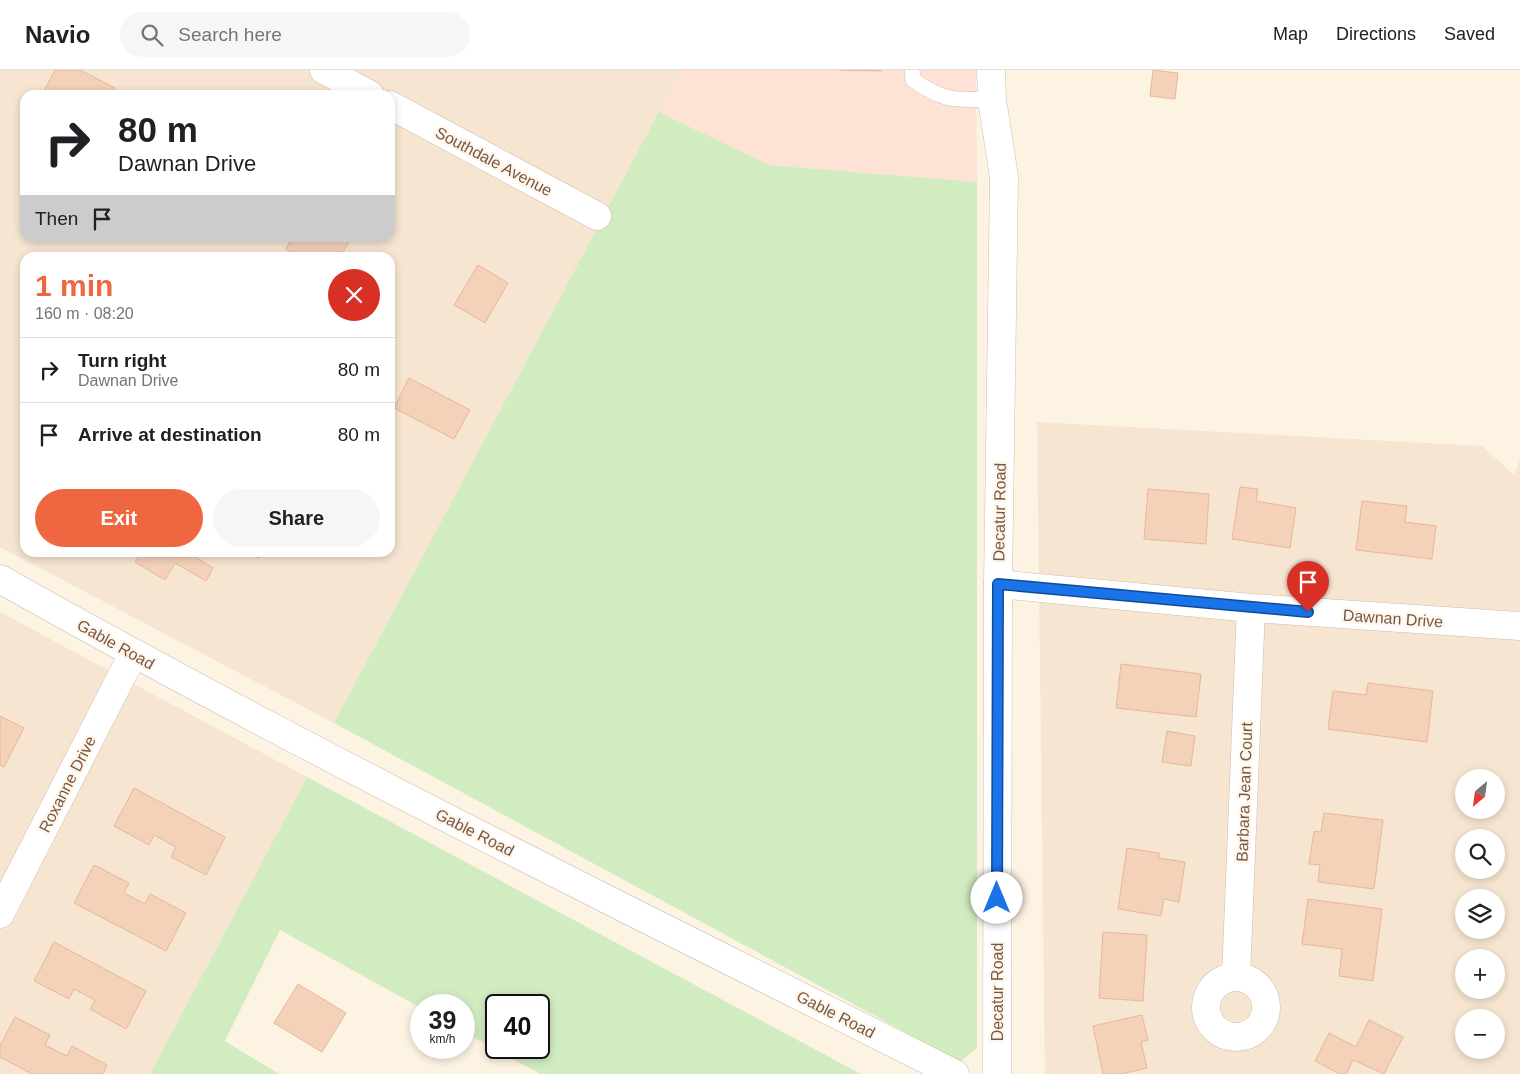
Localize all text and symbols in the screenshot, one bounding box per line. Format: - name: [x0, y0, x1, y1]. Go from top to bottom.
- search box: [120, 12, 470, 57]
- text: Navio: [25, 21, 90, 48]
- icon: search: [138, 21, 166, 49]
- text: Search here: [178, 24, 282, 45]
- text: Map: [1273, 24, 1308, 44]
- text: Directions: [1336, 24, 1416, 44]
- text: Saved: [1444, 24, 1495, 44]
- icon: right: [35, 110, 100, 175]
- text: 80 m: [118, 110, 198, 149]
- street label: Southdale Avenue: [433, 124, 555, 199]
- text: Dawnan Drive: [118, 151, 256, 176]
- icon: arrive: [88, 205, 116, 233]
- text: Then: [35, 208, 78, 229]
- text: 1 min: [35, 269, 113, 302]
- button: close: [328, 269, 380, 321]
- text: 160 m · 08:20: [35, 305, 134, 322]
- text: Turn right: [78, 350, 166, 371]
- icon: right: [35, 356, 63, 384]
- text: 80 m: [338, 359, 380, 380]
- text: Dawnan Drive: [78, 372, 178, 389]
- icon: arrive: [35, 421, 63, 449]
- text: Arrive at destination: [78, 424, 262, 445]
- text: 80 m: [338, 424, 380, 445]
- street label: Decatur Road: [990, 463, 1009, 562]
- button: Exit: [35, 489, 203, 547]
- button: Share: [213, 489, 380, 547]
- pin: [1287, 561, 1329, 612]
- icon: arrive: [1294, 568, 1322, 596]
- street label: Dawnan Drive: [1342, 607, 1444, 630]
- street label: Gable Road: [74, 616, 157, 673]
- street label: Barbara Jean Court: [1234, 721, 1255, 862]
- street label: Roxanne Drive: [36, 733, 99, 835]
- north arrow: [1455, 769, 1505, 819]
- map controls: [1455, 769, 1505, 1059]
- street label: Gable Road: [433, 805, 517, 859]
- button: search: [1455, 829, 1505, 879]
- position arrow: [970, 871, 1022, 923]
- button: layers: [1455, 889, 1505, 939]
- street label: Decatur Road: [989, 943, 1006, 1041]
- button: +: [1455, 949, 1505, 999]
- street label: Gable Road: [794, 987, 878, 1041]
- speed limit sign: 40: [485, 994, 550, 1059]
- text: 39: [429, 1006, 456, 1034]
- button: −: [1455, 1009, 1505, 1059]
- text: km/h: [429, 1032, 456, 1046]

